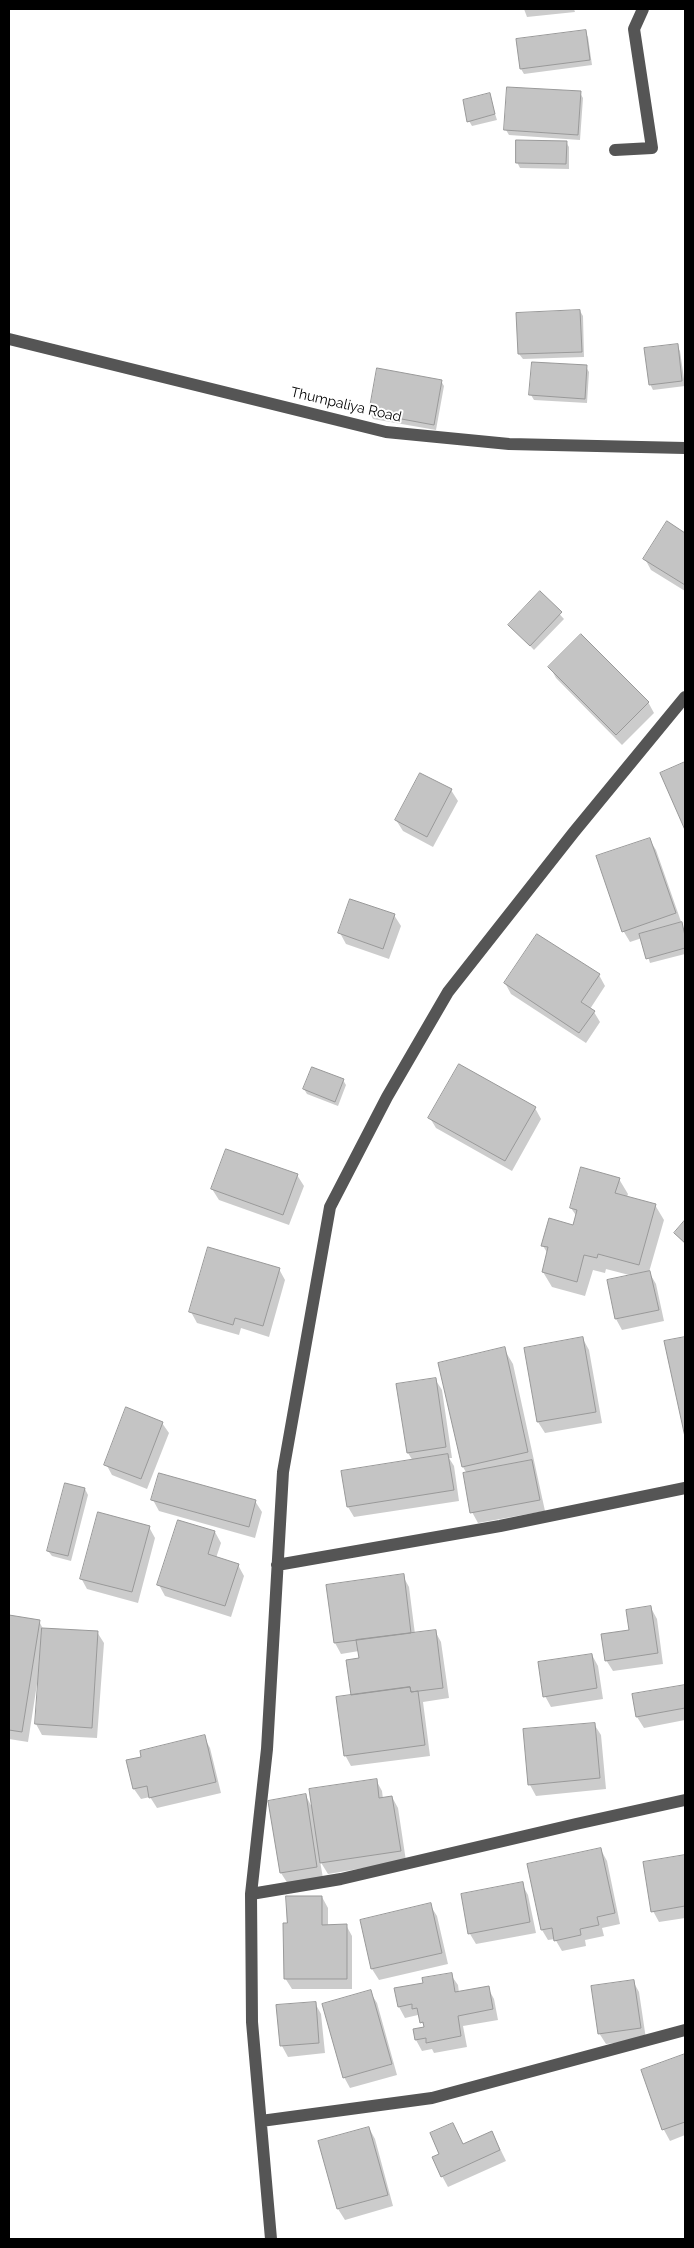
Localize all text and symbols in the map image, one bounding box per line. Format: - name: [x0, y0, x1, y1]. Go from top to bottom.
- street label: Thumpaliya Road: [289, 384, 403, 426]

